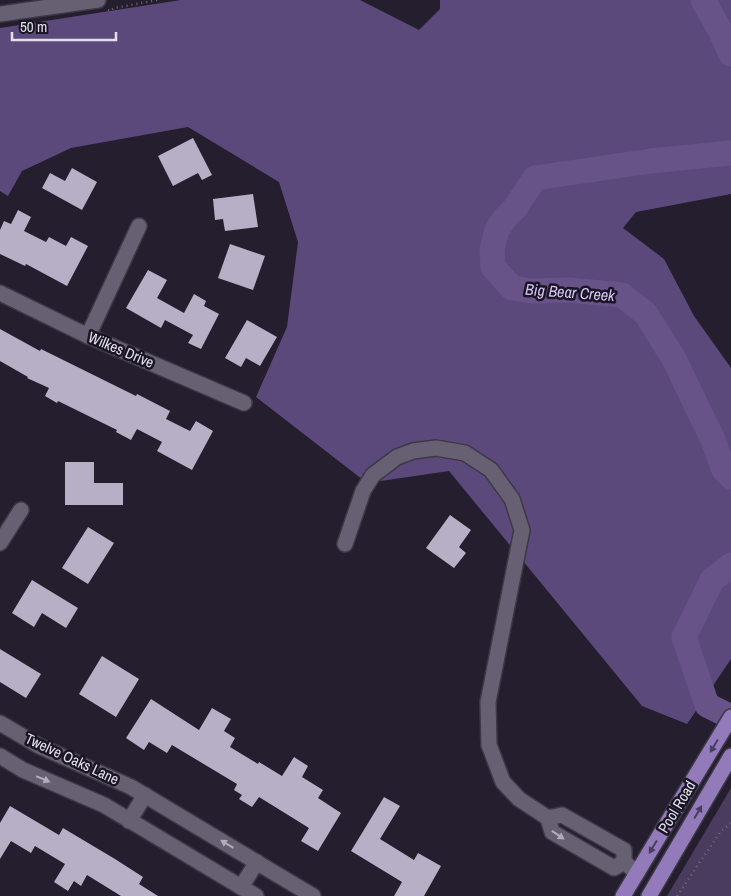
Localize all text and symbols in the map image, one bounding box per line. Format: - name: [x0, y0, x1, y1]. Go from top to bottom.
- scale bar: [12, 10, 116, 42]
- text: 50 m: [20, 16, 47, 37]
- water label: Big Bear Creek: [524, 278, 616, 306]
- street label: Wilkes Drive: [85, 326, 158, 373]
- street label: Twelve Oaks Lane: [22, 728, 123, 790]
- one-way arrow: [709, 740, 718, 753]
- one-way arrow: [36, 775, 51, 783]
- street label: Pool Road: [653, 777, 700, 837]
- one-way arrow: [693, 806, 702, 819]
- one-way arrow: [552, 830, 565, 840]
- one-way arrow: [220, 839, 233, 848]
- one-way arrow: [648, 840, 657, 853]

